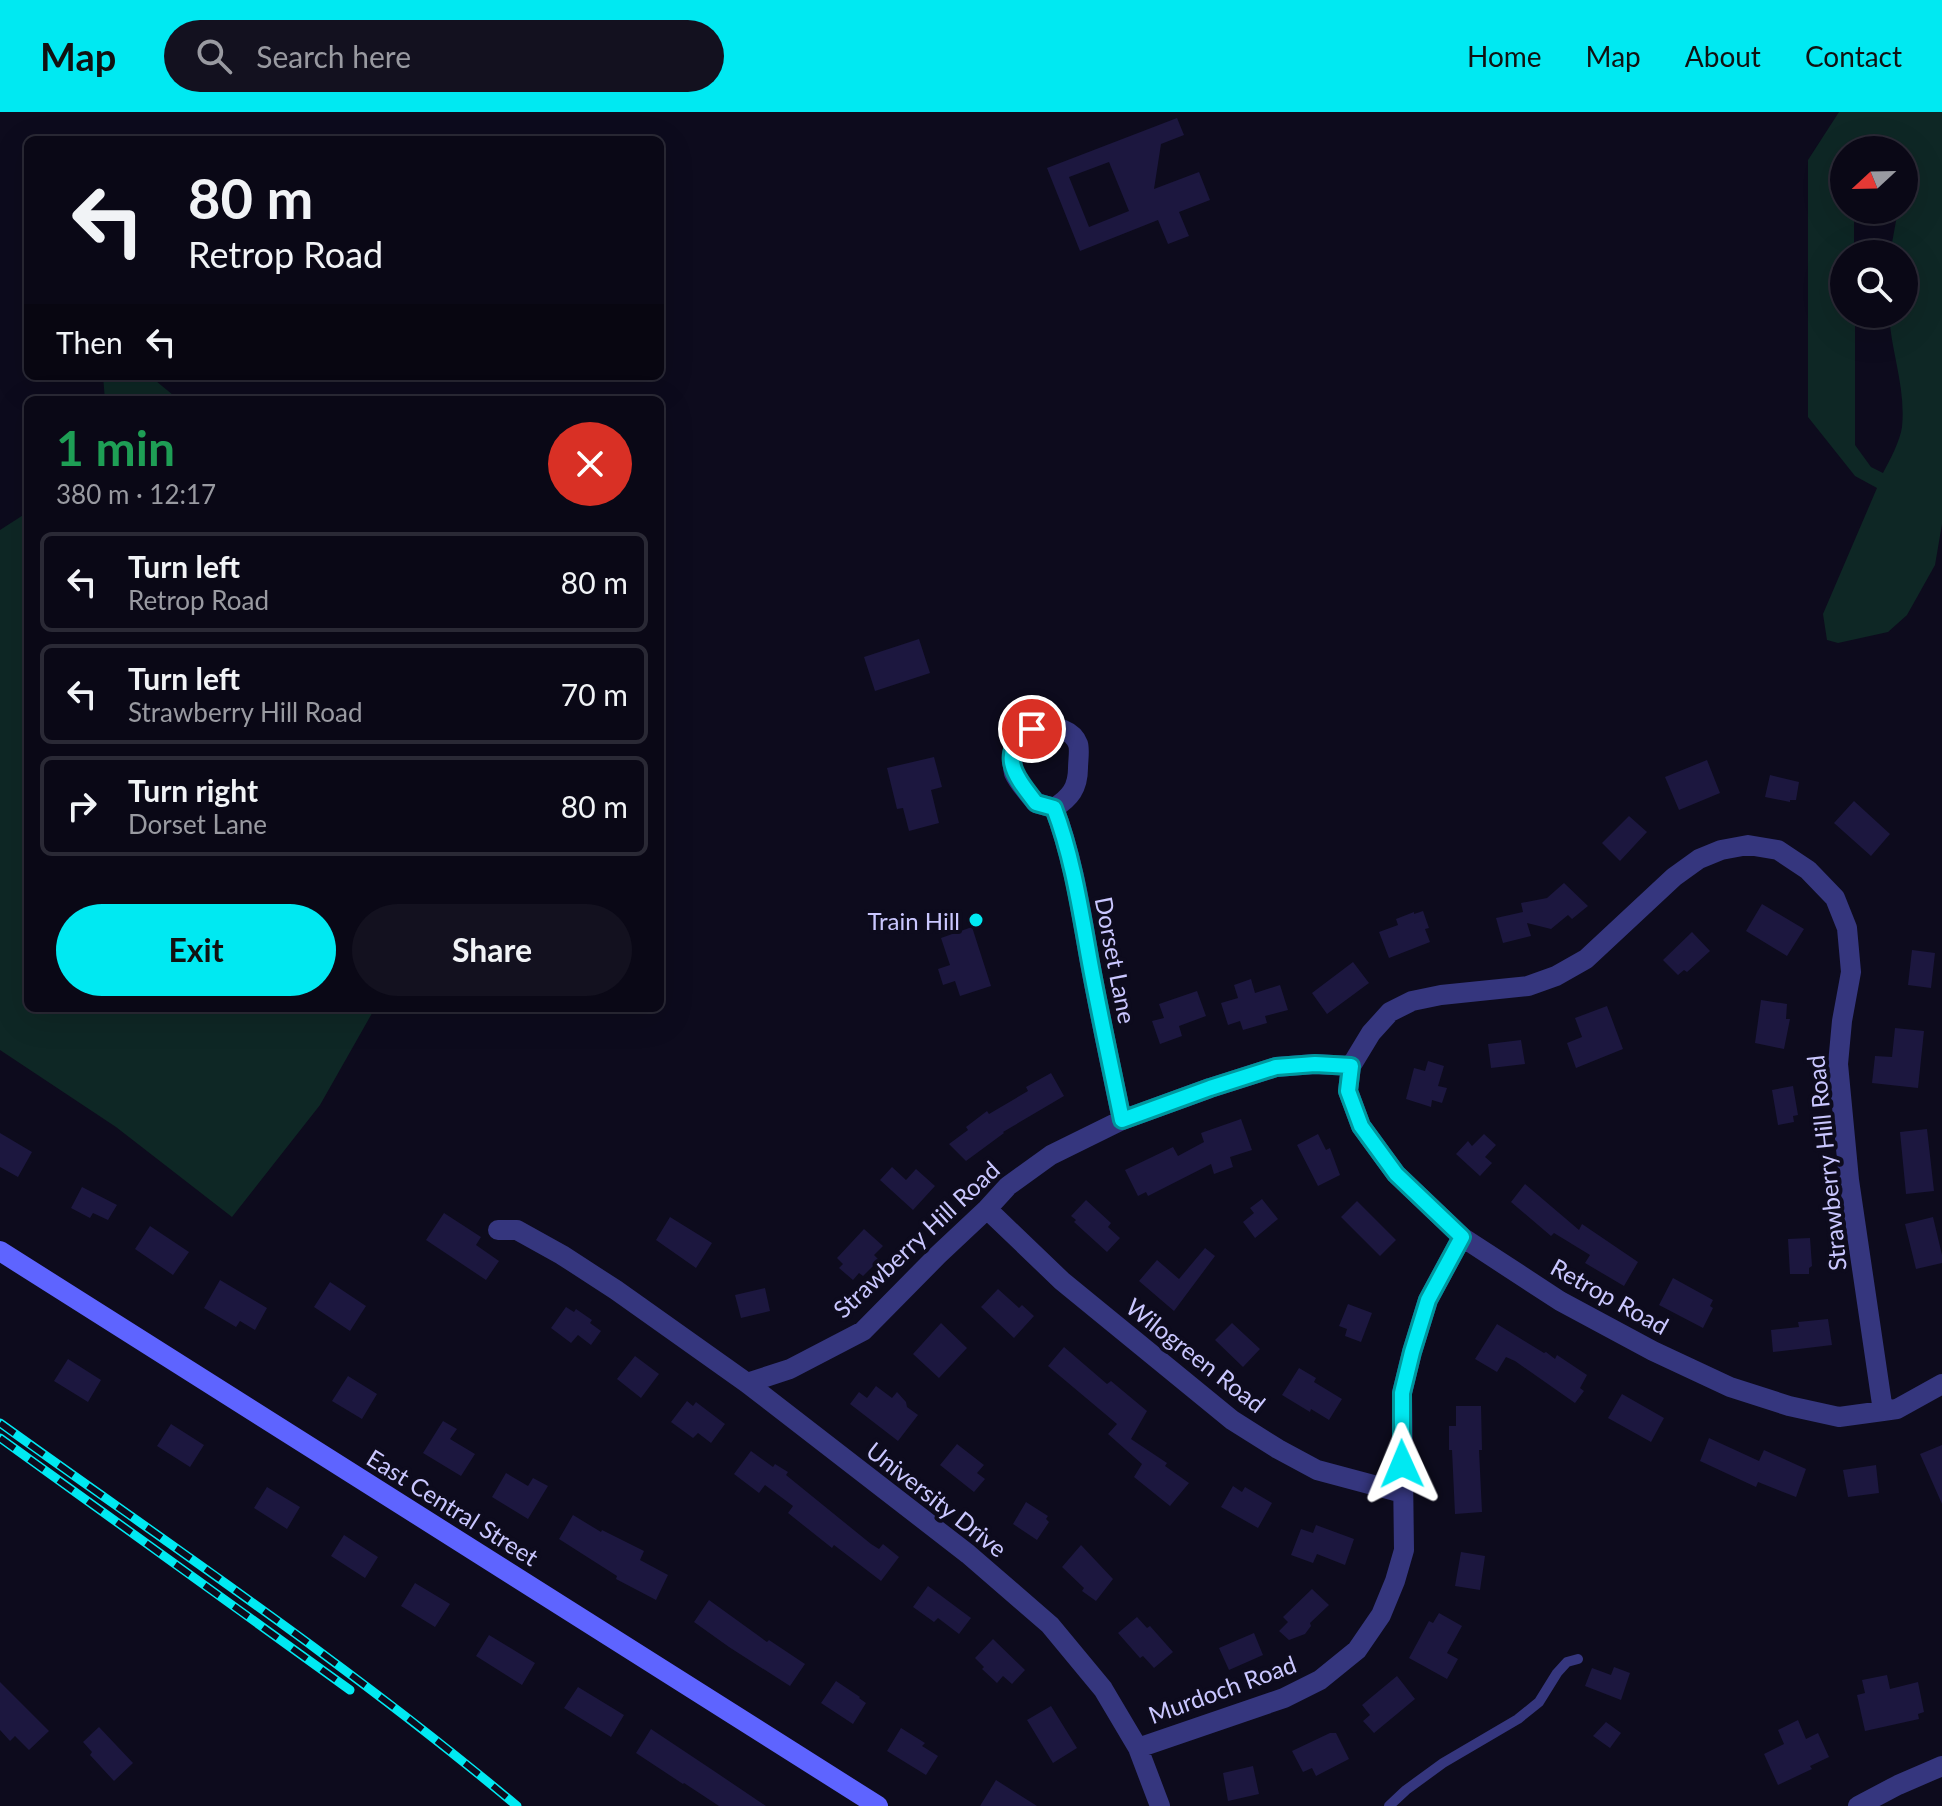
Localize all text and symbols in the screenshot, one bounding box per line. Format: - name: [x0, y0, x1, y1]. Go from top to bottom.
- search box: [164, 20, 724, 92]
- text: Map: [40, 33, 116, 79]
- icon: search: [192, 34, 236, 78]
- text: Search here: [256, 38, 411, 74]
- text: Home: [1467, 39, 1542, 73]
- text: Map: [1586, 39, 1641, 73]
- text: About: [1685, 39, 1761, 73]
- text: Contact: [1805, 39, 1902, 73]
- north arrow: [1830, 136, 1918, 224]
- map controls: [1830, 136, 1918, 328]
- text: 80 m: [188, 164, 313, 231]
- icon: left: [56, 168, 160, 272]
- text: Retrop Road: [188, 232, 383, 276]
- button: search: [1830, 240, 1918, 328]
- icon: left: [139, 320, 183, 364]
- text: Then: [56, 324, 123, 360]
- text: 1 min: [56, 419, 175, 476]
- button: close: [548, 422, 632, 506]
- text: 380 m · 12:17: [56, 478, 216, 510]
- text: Turn left: [128, 548, 240, 584]
- icon: left: [60, 560, 104, 604]
- text: 80 m: [561, 564, 628, 600]
- text: Retrop Road: [128, 584, 269, 616]
- text: Turn left: [128, 660, 240, 696]
- icon: left: [60, 672, 104, 716]
- text: 70 m: [561, 676, 628, 712]
- pin: [998, 695, 1066, 763]
- text: Strawberry Hill Road: [128, 696, 363, 728]
- icon: arrive: [1010, 707, 1054, 751]
- text: Turn right: [128, 772, 258, 808]
- icon: right: [60, 784, 104, 828]
- text: 80 m: [561, 788, 628, 824]
- text: Dorset Lane: [128, 808, 267, 840]
- street label: Dorset Lane: [1090, 894, 1142, 1026]
- button: Exit: [56, 904, 336, 996]
- button: Share: [352, 904, 632, 996]
- place label: Train Hill: [867, 906, 960, 935]
- marker: Train Hill: [967, 911, 985, 929]
- street label: Strawberry Hill Road: [1800, 1054, 1852, 1272]
- street label: Strawberry Hill Road: [827, 1155, 1005, 1323]
- street label: Retrop Road: [1546, 1252, 1674, 1340]
- street label: Wilogreen Road: [1121, 1292, 1271, 1418]
- position arrow: [1360, 1422, 1444, 1506]
- street label: University Drive: [861, 1435, 1013, 1563]
- street label: East Central Street: [362, 1443, 544, 1572]
- street label: Murdoch Road: [1144, 1649, 1300, 1729]

